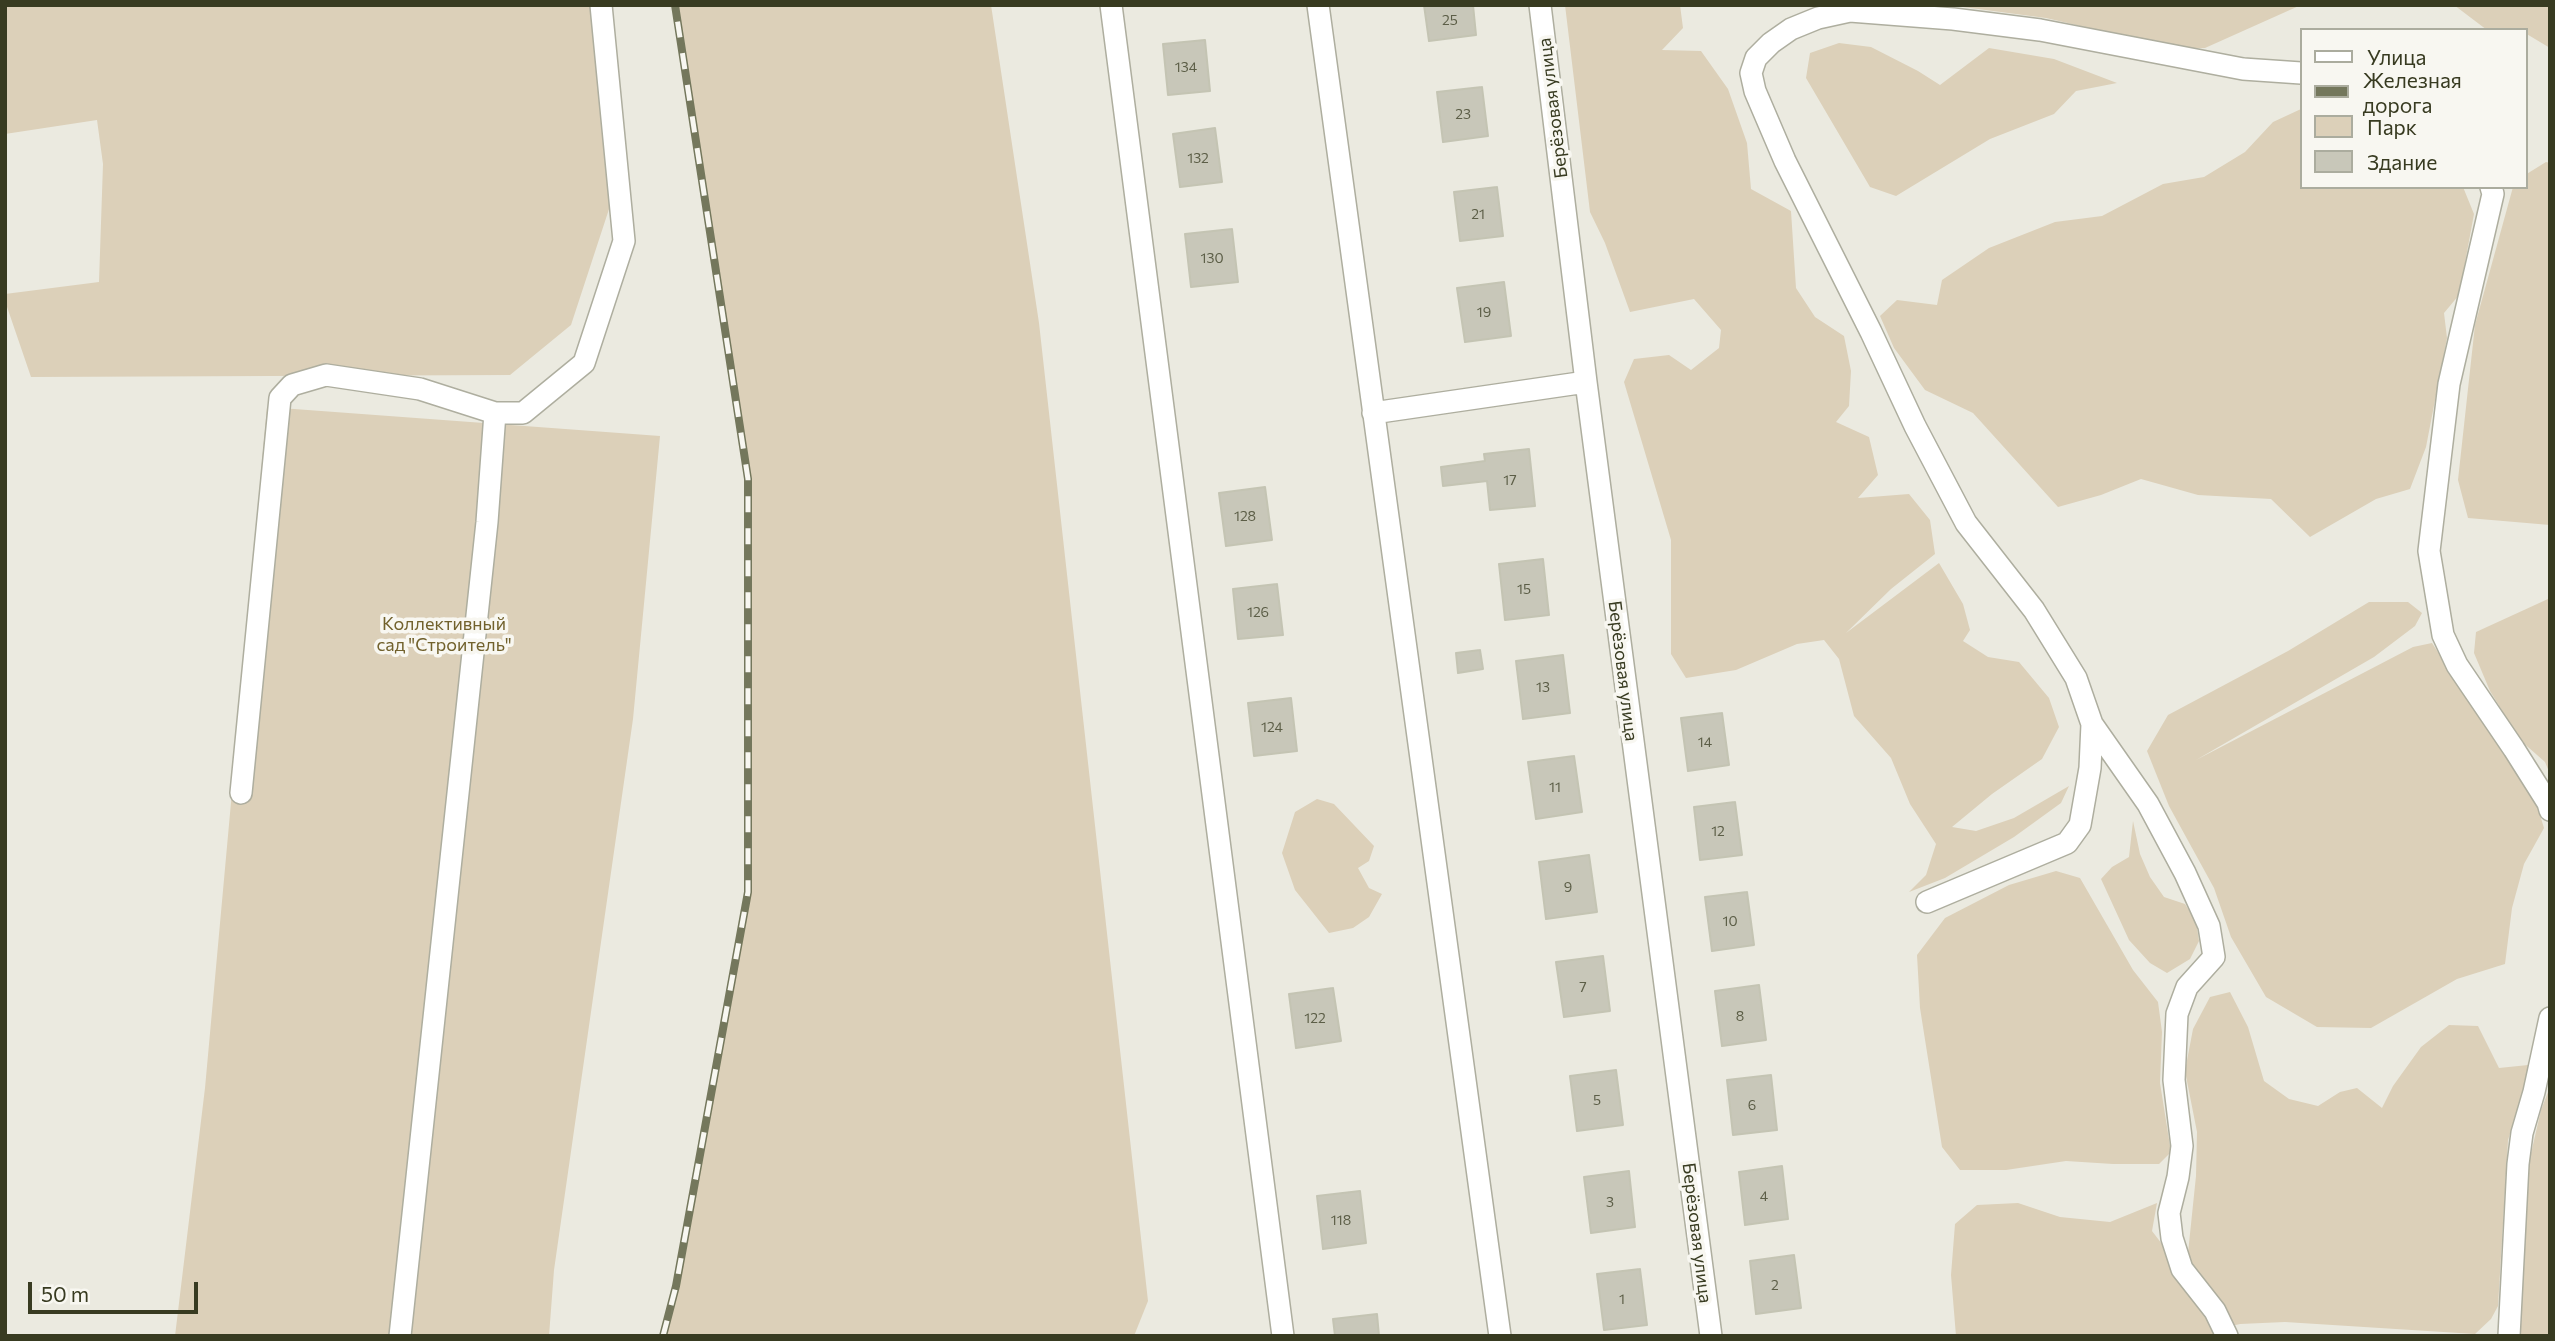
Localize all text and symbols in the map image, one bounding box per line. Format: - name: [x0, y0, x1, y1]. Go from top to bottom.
- house number: 25: [1442, 12, 1458, 28]
- legend: [2300, 28, 2527, 189]
- street label: Берёзовая улица: [1534, 37, 1572, 179]
- text: Улица: [2367, 44, 2426, 69]
- house number: 134: [1175, 59, 1197, 75]
- text: Железная дорога: [2363, 67, 2462, 117]
- house number: 23: [1455, 106, 1471, 122]
- text: Парк: [2367, 114, 2417, 139]
- text: Здание: [2367, 149, 2437, 174]
- house number: 132: [1187, 150, 1209, 166]
- house number: 21: [1471, 206, 1485, 222]
- house number: 130: [1200, 250, 1224, 266]
- house number: 19: [1477, 304, 1491, 320]
- house number: 17: [1503, 472, 1517, 488]
- house number: 128: [1234, 508, 1256, 524]
- house number: 15: [1517, 581, 1531, 597]
- street label: Берёзовая улица: [1604, 600, 1642, 742]
- house number: 126: [1247, 604, 1269, 620]
- park label: Коллективный сад "Строитель": [376, 613, 512, 656]
- house number: 13: [1536, 679, 1550, 695]
- house number: 124: [1261, 719, 1283, 735]
- house number: 14: [1698, 734, 1712, 750]
- house number: 11: [1549, 779, 1561, 795]
- house number: 12: [1711, 823, 1725, 839]
- house number: 9: [1564, 879, 1572, 895]
- house number: 10: [1722, 913, 1738, 929]
- house number: 7: [1579, 979, 1587, 995]
- house number: 8: [1736, 1008, 1744, 1024]
- house number: 122: [1304, 1010, 1326, 1026]
- house number: 5: [1593, 1092, 1601, 1108]
- house number: 6: [1748, 1097, 1756, 1113]
- street label: Берёзовая улица: [1678, 1162, 1716, 1304]
- house number: 4: [1760, 1188, 1768, 1204]
- house number: 3: [1606, 1194, 1614, 1210]
- house number: 118: [1331, 1212, 1351, 1228]
- scale bar: [32, 1268, 201, 1312]
- house number: 2: [1771, 1277, 1779, 1293]
- text: 50 m: [41, 1281, 89, 1306]
- house number: 1: [1619, 1291, 1625, 1307]

